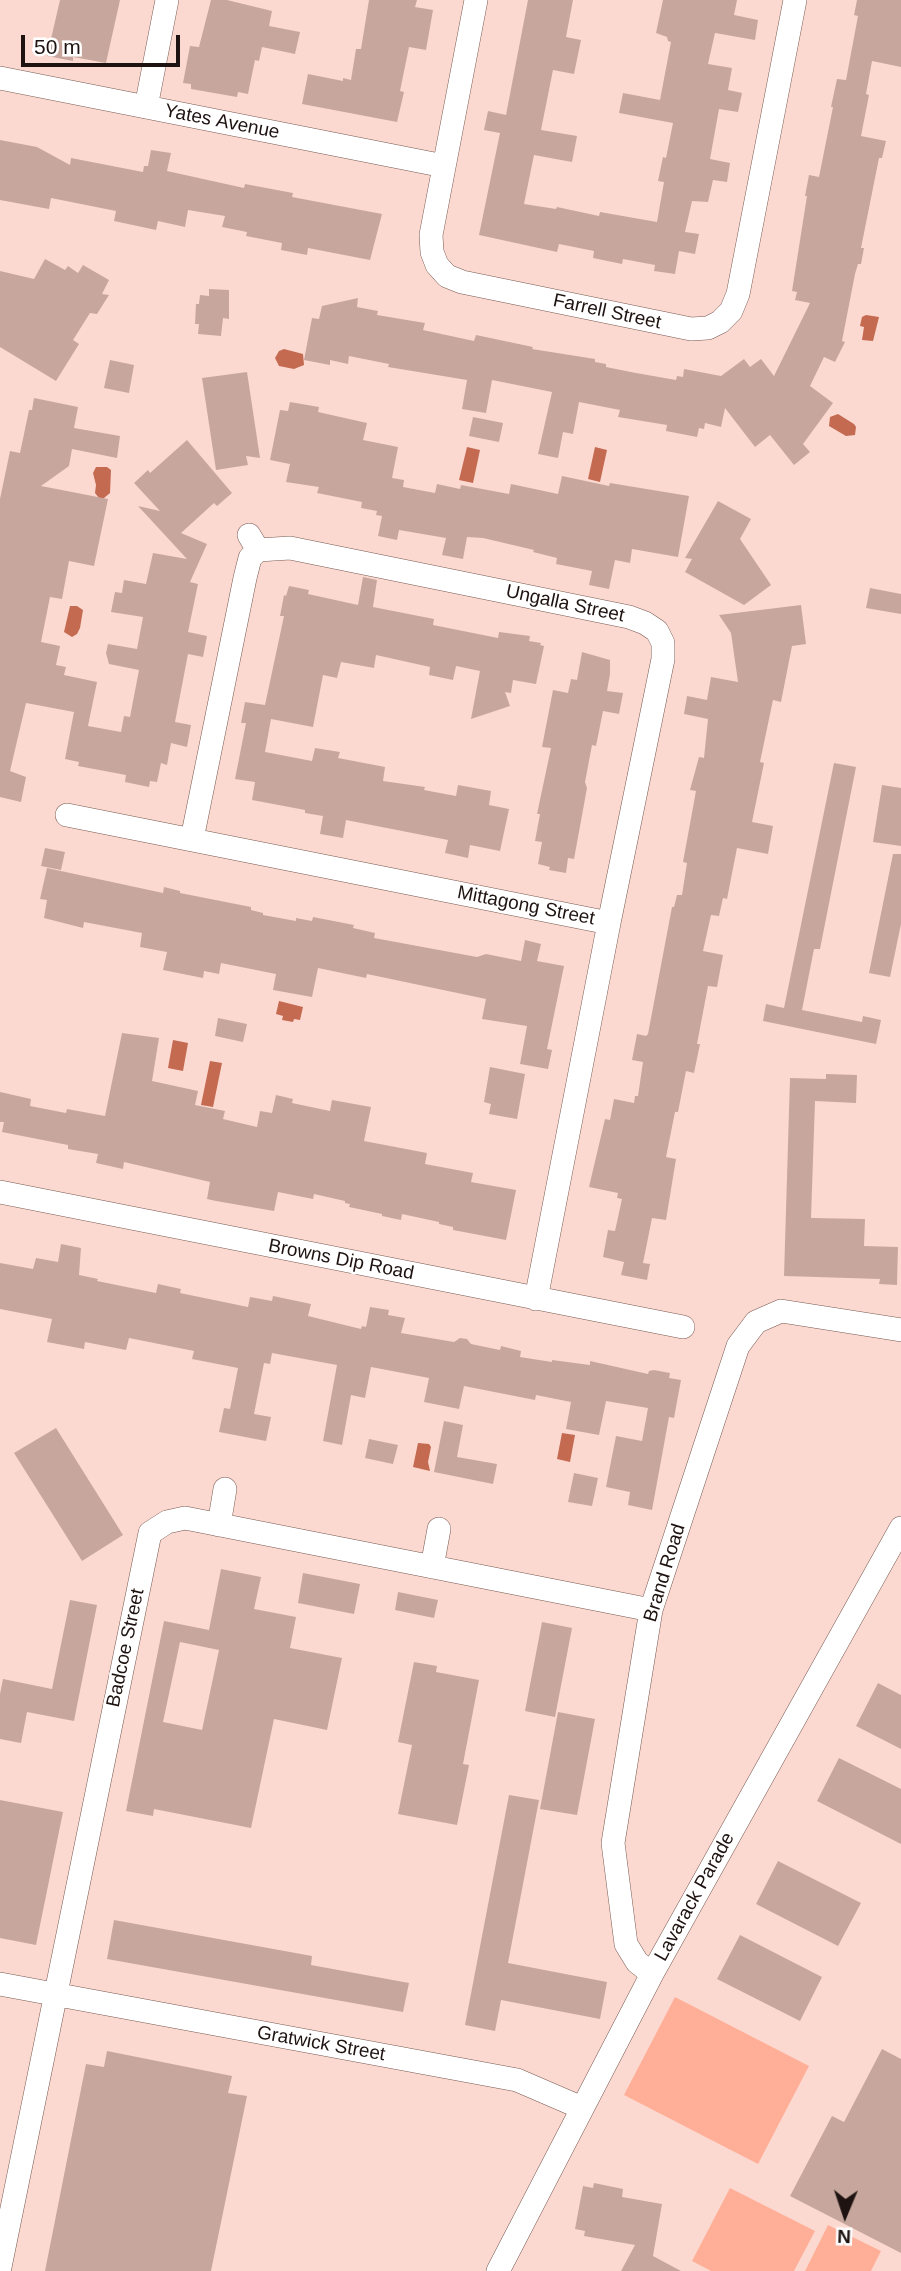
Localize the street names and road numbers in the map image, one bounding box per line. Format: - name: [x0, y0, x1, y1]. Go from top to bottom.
- street label: Yates Avenue: [163, 100, 281, 144]
- street label: Farrell Street: [551, 289, 663, 335]
- street label: Ungalla Street: [504, 580, 626, 628]
- street label: Mittagong Street: [455, 882, 597, 930]
- street label: Browns Dip Road: [266, 1235, 416, 1285]
- street label: Brand Road: [639, 1521, 691, 1625]
- street label: Badcoe Street: [102, 1587, 150, 1709]
- street label: Lavarack Parade: [650, 1829, 740, 1965]
- street label: Gratwick Street: [255, 2021, 387, 2067]

